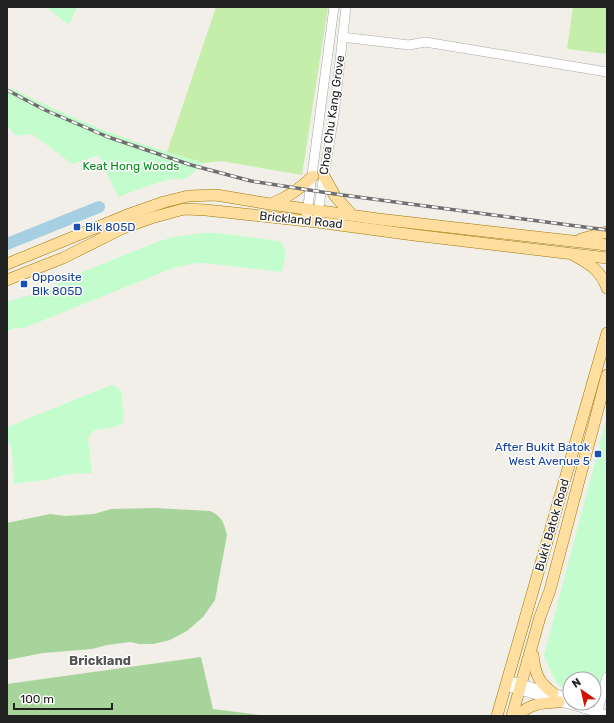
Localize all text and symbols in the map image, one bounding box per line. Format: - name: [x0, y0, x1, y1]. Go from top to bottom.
- street label: Choa Chu Kang Grove: [317, 54, 347, 176]
- park label: Keat Hong Woods: [83, 159, 179, 173]
- street label: Brickland Road: [259, 209, 343, 231]
- place label: Blk 805D: [85, 220, 136, 234]
- marker: Blk 805D: [72, 222, 82, 232]
- place label: Opposite Blk 805D: [32, 270, 83, 298]
- marker: Opposite Blk 805D: [19, 279, 29, 289]
- place label: After Bukit Batok West Avenue 5: [495, 440, 591, 468]
- marker: After Bukit Batok West Avenue 5: [593, 449, 603, 459]
- street label: Bukit Batok Road: [532, 477, 572, 573]
- district label: Brickland: [69, 653, 131, 668]
- north arrow: [562, 671, 602, 711]
- text: N: [570, 675, 584, 691]
- scale bar: [14, 685, 112, 711]
- text: 100 m: [20, 692, 54, 706]

